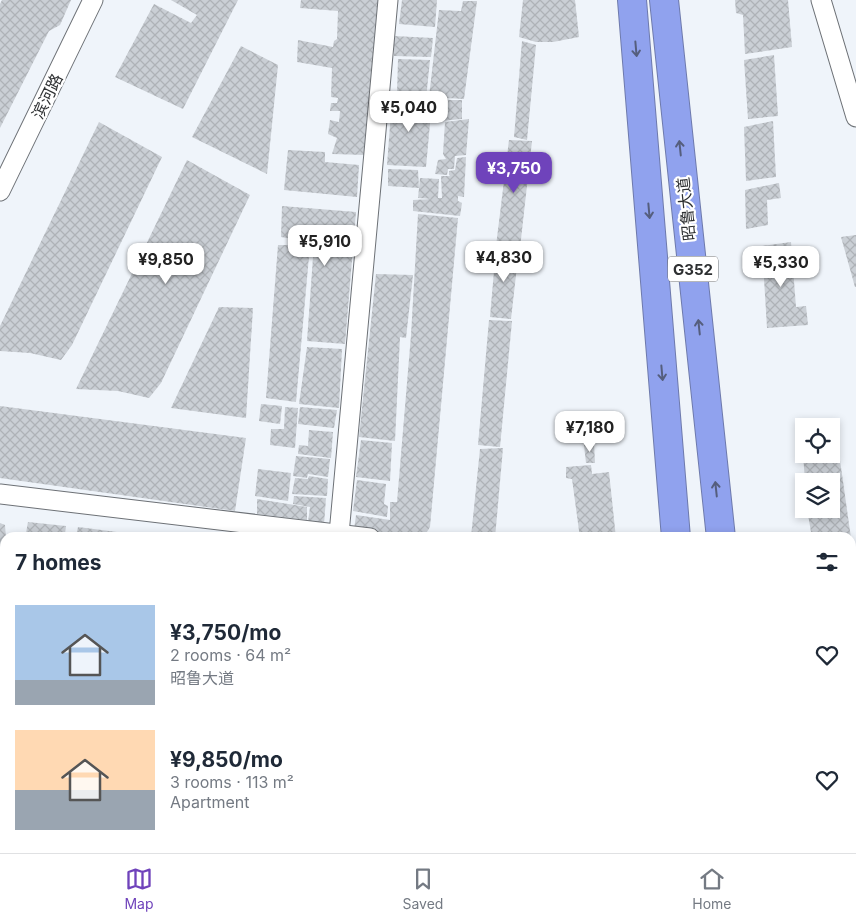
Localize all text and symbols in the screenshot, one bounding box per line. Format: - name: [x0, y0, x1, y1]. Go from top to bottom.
- one-way arrow: [631, 40, 641, 56]
- street label: 滨河路: [27, 70, 67, 122]
- pin: ¥5,040: [368, 90, 450, 133]
- text: ¥5,040: [381, 97, 437, 117]
- one-way arrow: [675, 141, 685, 157]
- pin: ¥3,750: [473, 152, 555, 194]
- text: ¥3,750: [487, 158, 541, 178]
- street label: 昭鲁大道: [673, 176, 699, 242]
- one-way arrow: [644, 202, 654, 218]
- pin: ¥5,910: [284, 224, 366, 267]
- text: ¥5,910: [299, 231, 351, 251]
- pin: ¥4,830: [463, 240, 545, 283]
- pin: ¥9,850: [125, 242, 207, 285]
- pin: ¥5,330: [740, 246, 822, 288]
- text: ¥4,830: [476, 247, 532, 267]
- text: ¥9,850: [138, 249, 194, 269]
- text: ¥5,330: [753, 252, 809, 272]
- road number: G352: [668, 256, 718, 282]
- one-way arrow: [694, 320, 704, 336]
- one-way arrow: [658, 364, 667, 380]
- pin: ¥7,180: [549, 410, 631, 453]
- text: ¥7,180: [566, 417, 614, 437]
- map controls: [795, 418, 840, 518]
- button: locate: [795, 418, 840, 463]
- button: layers: [795, 473, 840, 518]
- one-way arrow: [711, 481, 721, 497]
- icon: filters: [813, 548, 841, 576]
- text: 7 homes: [15, 550, 102, 575]
- text: ¥3,750/mo: [170, 620, 281, 645]
- icon: home: [55, 625, 115, 685]
- icon: heart: [813, 641, 841, 669]
- text: 2 rooms · 64 m²: [170, 645, 291, 665]
- text: 昭鲁大道: [170, 668, 234, 688]
- text: ¥9,850/mo: [170, 747, 283, 772]
- icon: home: [55, 750, 115, 810]
- icon: heart: [813, 766, 841, 794]
- text: 3 rooms · 113 m²: [170, 772, 294, 792]
- text: Apartment: [170, 792, 250, 812]
- tab: Map: [124, 865, 154, 912]
- tab: Saved: [402, 865, 443, 912]
- tab: Home: [692, 865, 732, 912]

